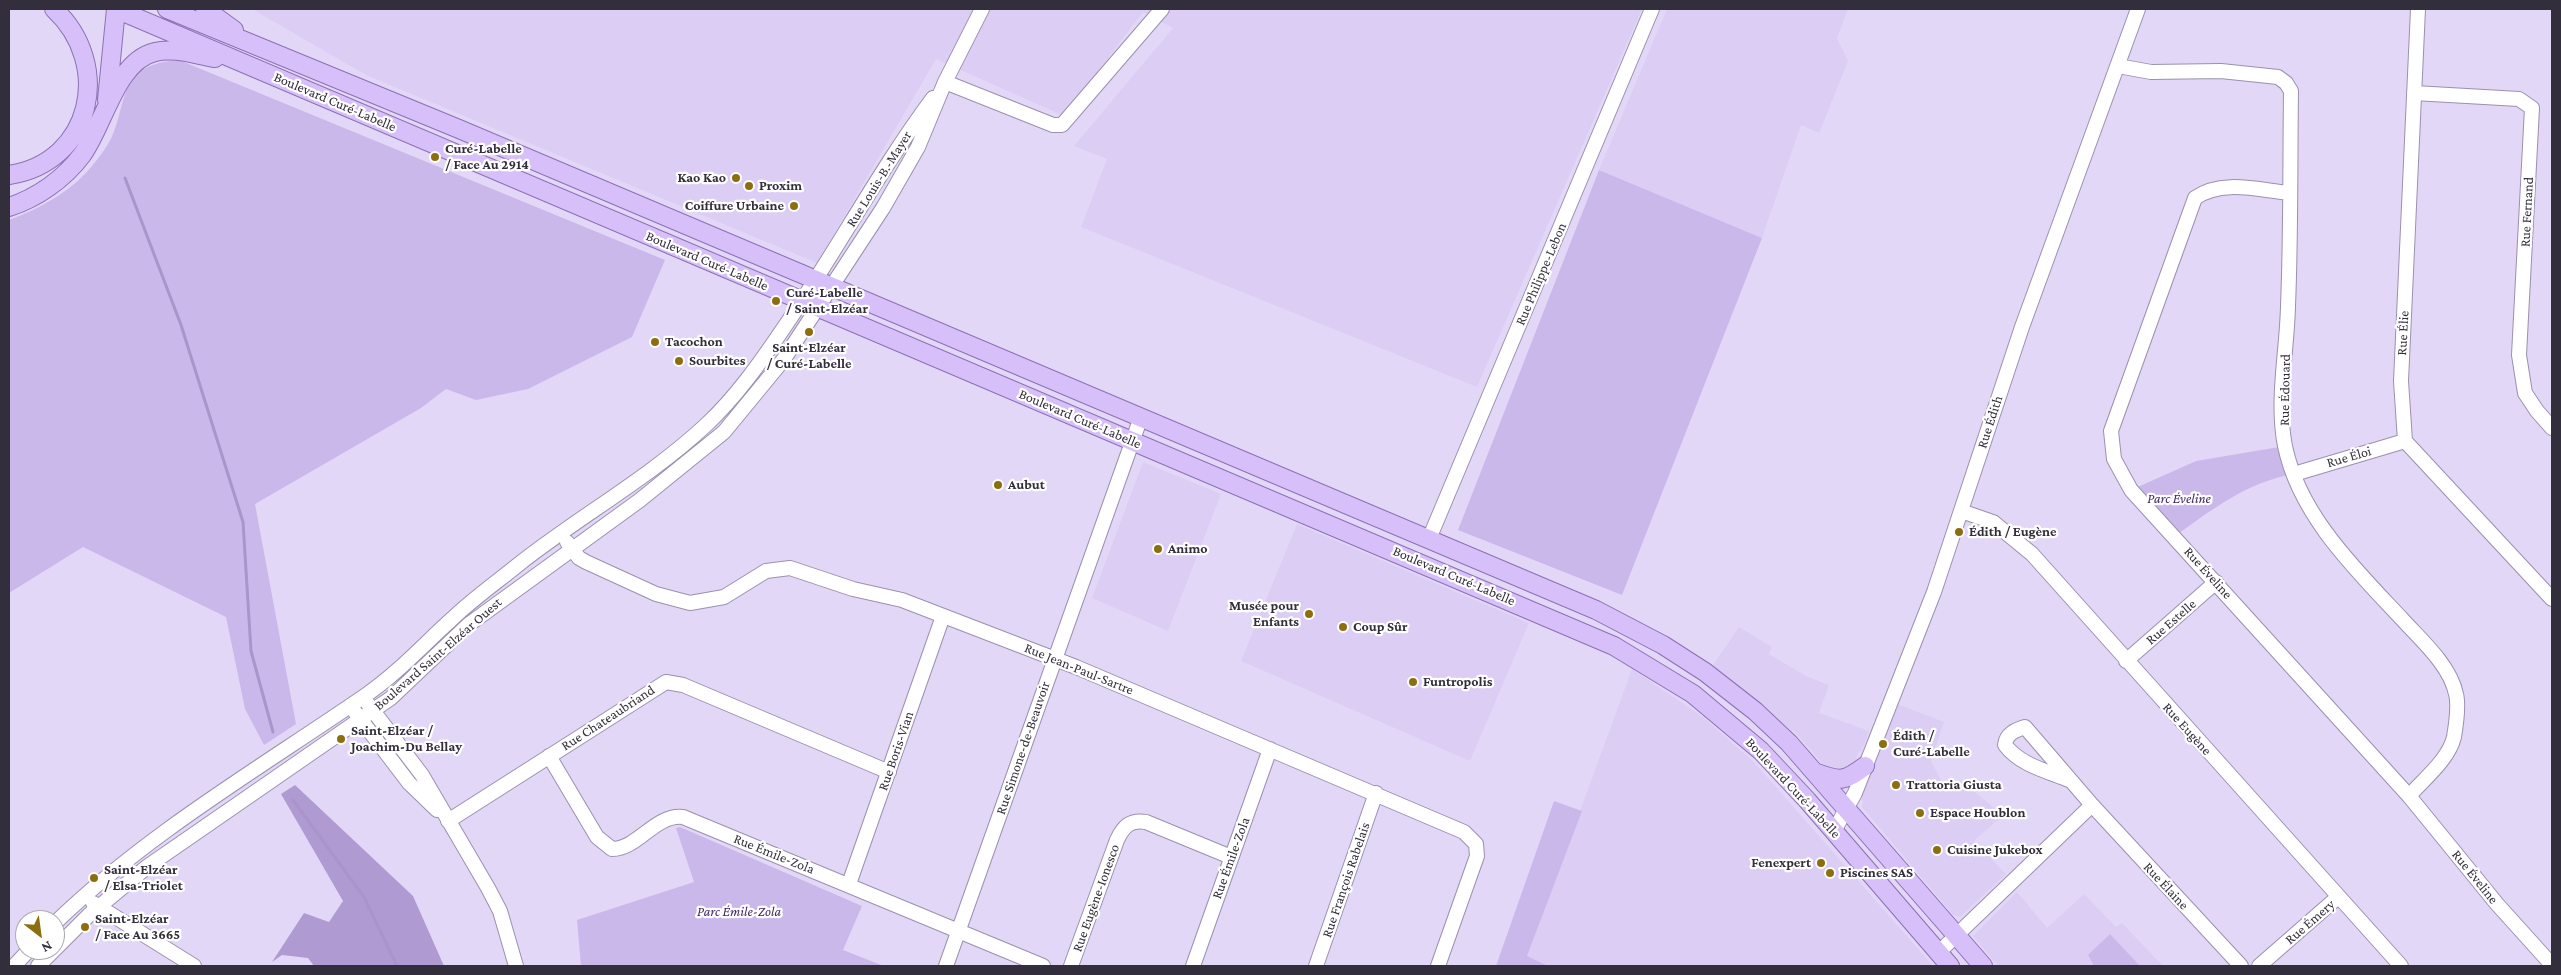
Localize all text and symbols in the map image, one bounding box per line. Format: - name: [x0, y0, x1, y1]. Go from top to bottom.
- street label: Boulevard Curé-Labelle: [271, 69, 399, 135]
- street label: Rue Louis-B.-Mayer: [843, 128, 915, 230]
- place label: Curé-Labelle / Face Au 2914: [445, 141, 529, 174]
- marker: Curé-Labelle / Face Au 2914: [429, 151, 441, 163]
- place label: Kao Kao: [677, 170, 726, 186]
- marker: Kao Kao: [730, 172, 742, 184]
- street label: Rue Fernand: [2517, 176, 2537, 248]
- place label: Proxim: [759, 178, 802, 194]
- marker: Proxim: [743, 180, 755, 192]
- place label: Coiffure Urbaine: [685, 198, 784, 214]
- marker: Coiffure Urbaine: [788, 200, 800, 212]
- street label: Rue Philippe-Lebon: [1512, 220, 1570, 328]
- street label: Boulevard Curé-Labelle: [643, 228, 771, 294]
- place label: Curé-Labelle / Saint-Elzéar: [786, 285, 868, 318]
- marker: Curé-Labelle / Saint-Elzéar: [770, 295, 782, 307]
- street label: Rue Élie: [2393, 310, 2413, 356]
- marker: Saint-Elzéar / Curé-Labelle: [803, 326, 815, 338]
- place label: Tacochon: [665, 334, 723, 350]
- marker: Tacochon: [649, 336, 661, 348]
- place label: Saint-Elzéar / Curé-Labelle: [766, 340, 852, 372]
- place label: Sourbites: [689, 353, 746, 369]
- street label: Rue Édouard: [2276, 354, 2294, 426]
- marker: Sourbites: [673, 355, 685, 367]
- street label: Boulevard Curé-Labelle: [1016, 386, 1144, 452]
- street label: Rue Édith: [1974, 393, 2006, 451]
- street label: Rue Éloi: [2325, 443, 2373, 471]
- place label: Aubut: [1008, 477, 1045, 493]
- marker: Aubut: [992, 479, 1004, 491]
- park label: Parc Éveline: [2147, 491, 2211, 507]
- place label: Édith / Eugène: [1969, 524, 2057, 540]
- marker: Édith / Eugène: [1953, 526, 1965, 538]
- place label: Animo: [1168, 541, 1208, 557]
- marker: Animo: [1152, 543, 1164, 555]
- street label: Boulevard Curé-Labelle: [1390, 543, 1518, 609]
- street label: Rue Éveline: [2180, 543, 2236, 603]
- street label: Boulevard Saint-Elzéar Ouest: [371, 594, 505, 714]
- street label: Rue Estelle: [2142, 596, 2200, 648]
- place label: Musée pour Enfants: [1229, 598, 1299, 630]
- marker: Musée pour Enfants: [1303, 608, 1315, 620]
- place label: Coup Sûr: [1353, 619, 1408, 635]
- marker: Coup Sûr: [1337, 621, 1349, 633]
- street label: Rue Jean-Paul-Sartre: [1022, 639, 1136, 699]
- place label: Funtropolis: [1423, 674, 1492, 690]
- marker: Funtropolis: [1407, 676, 1419, 688]
- street label: Rue Simone-de-Beauvoir: [992, 679, 1054, 817]
- street label: Rue Chateaubriand: [558, 682, 658, 754]
- street label: Rue Eugène: [2159, 699, 2215, 759]
- street label: Rue Boris-Vian: [875, 709, 917, 793]
- place label: Saint-Elzéar / Joachim-Du Bellay: [351, 723, 462, 756]
- place label: Édith / Curé-Labelle: [1893, 728, 1970, 760]
- marker: Saint-Elzéar / Joachim-Du Bellay: [335, 733, 347, 745]
- street label: Boulevard Curé-Labelle: [1742, 734, 1844, 842]
- marker: Édith / Curé-Labelle: [1877, 738, 1889, 750]
- place label: Trattoria Giusta: [1906, 777, 2001, 793]
- marker: Trattoria Giusta: [1890, 779, 1902, 791]
- place label: Espace Houblon: [1930, 805, 2025, 821]
- marker: Espace Houblon: [1914, 807, 1926, 819]
- street label: Rue Émile-Zola: [1208, 815, 1254, 901]
- street label: Rue François Rabelais: [1318, 820, 1374, 940]
- street label: Rue Émile-Zola: [731, 830, 817, 878]
- street label: Rue Eugène-Ionesco: [1069, 842, 1123, 954]
- place label: Cuisine Jukebox: [1947, 842, 2043, 858]
- marker: Cuisine Jukebox: [1931, 844, 1943, 856]
- street label: Rue Éveline: [2448, 847, 2502, 907]
- place label: Fenexpert: [1751, 855, 1811, 871]
- marker: Fenexpert: [1815, 857, 1827, 869]
- street label: Rue Élaine: [2140, 859, 2192, 913]
- place label: Saint-Elzéar / Elsa-Triolet: [104, 862, 183, 894]
- place label: Piscines SAS: [1840, 865, 1913, 881]
- marker: Piscines SAS: [1824, 867, 1836, 879]
- marker: Saint-Elzéar / Elsa-Triolet: [88, 872, 100, 884]
- street label: Rue Émery: [2282, 896, 2338, 948]
- park label: Parc Émile-Zola: [697, 904, 781, 920]
- north arrow: [15, 910, 65, 960]
- place label: Saint-Elzéar / Face Au 3665: [95, 911, 180, 944]
- marker: Saint-Elzéar / Face Au 3665: [79, 921, 91, 933]
- text: N: [39, 938, 55, 956]

